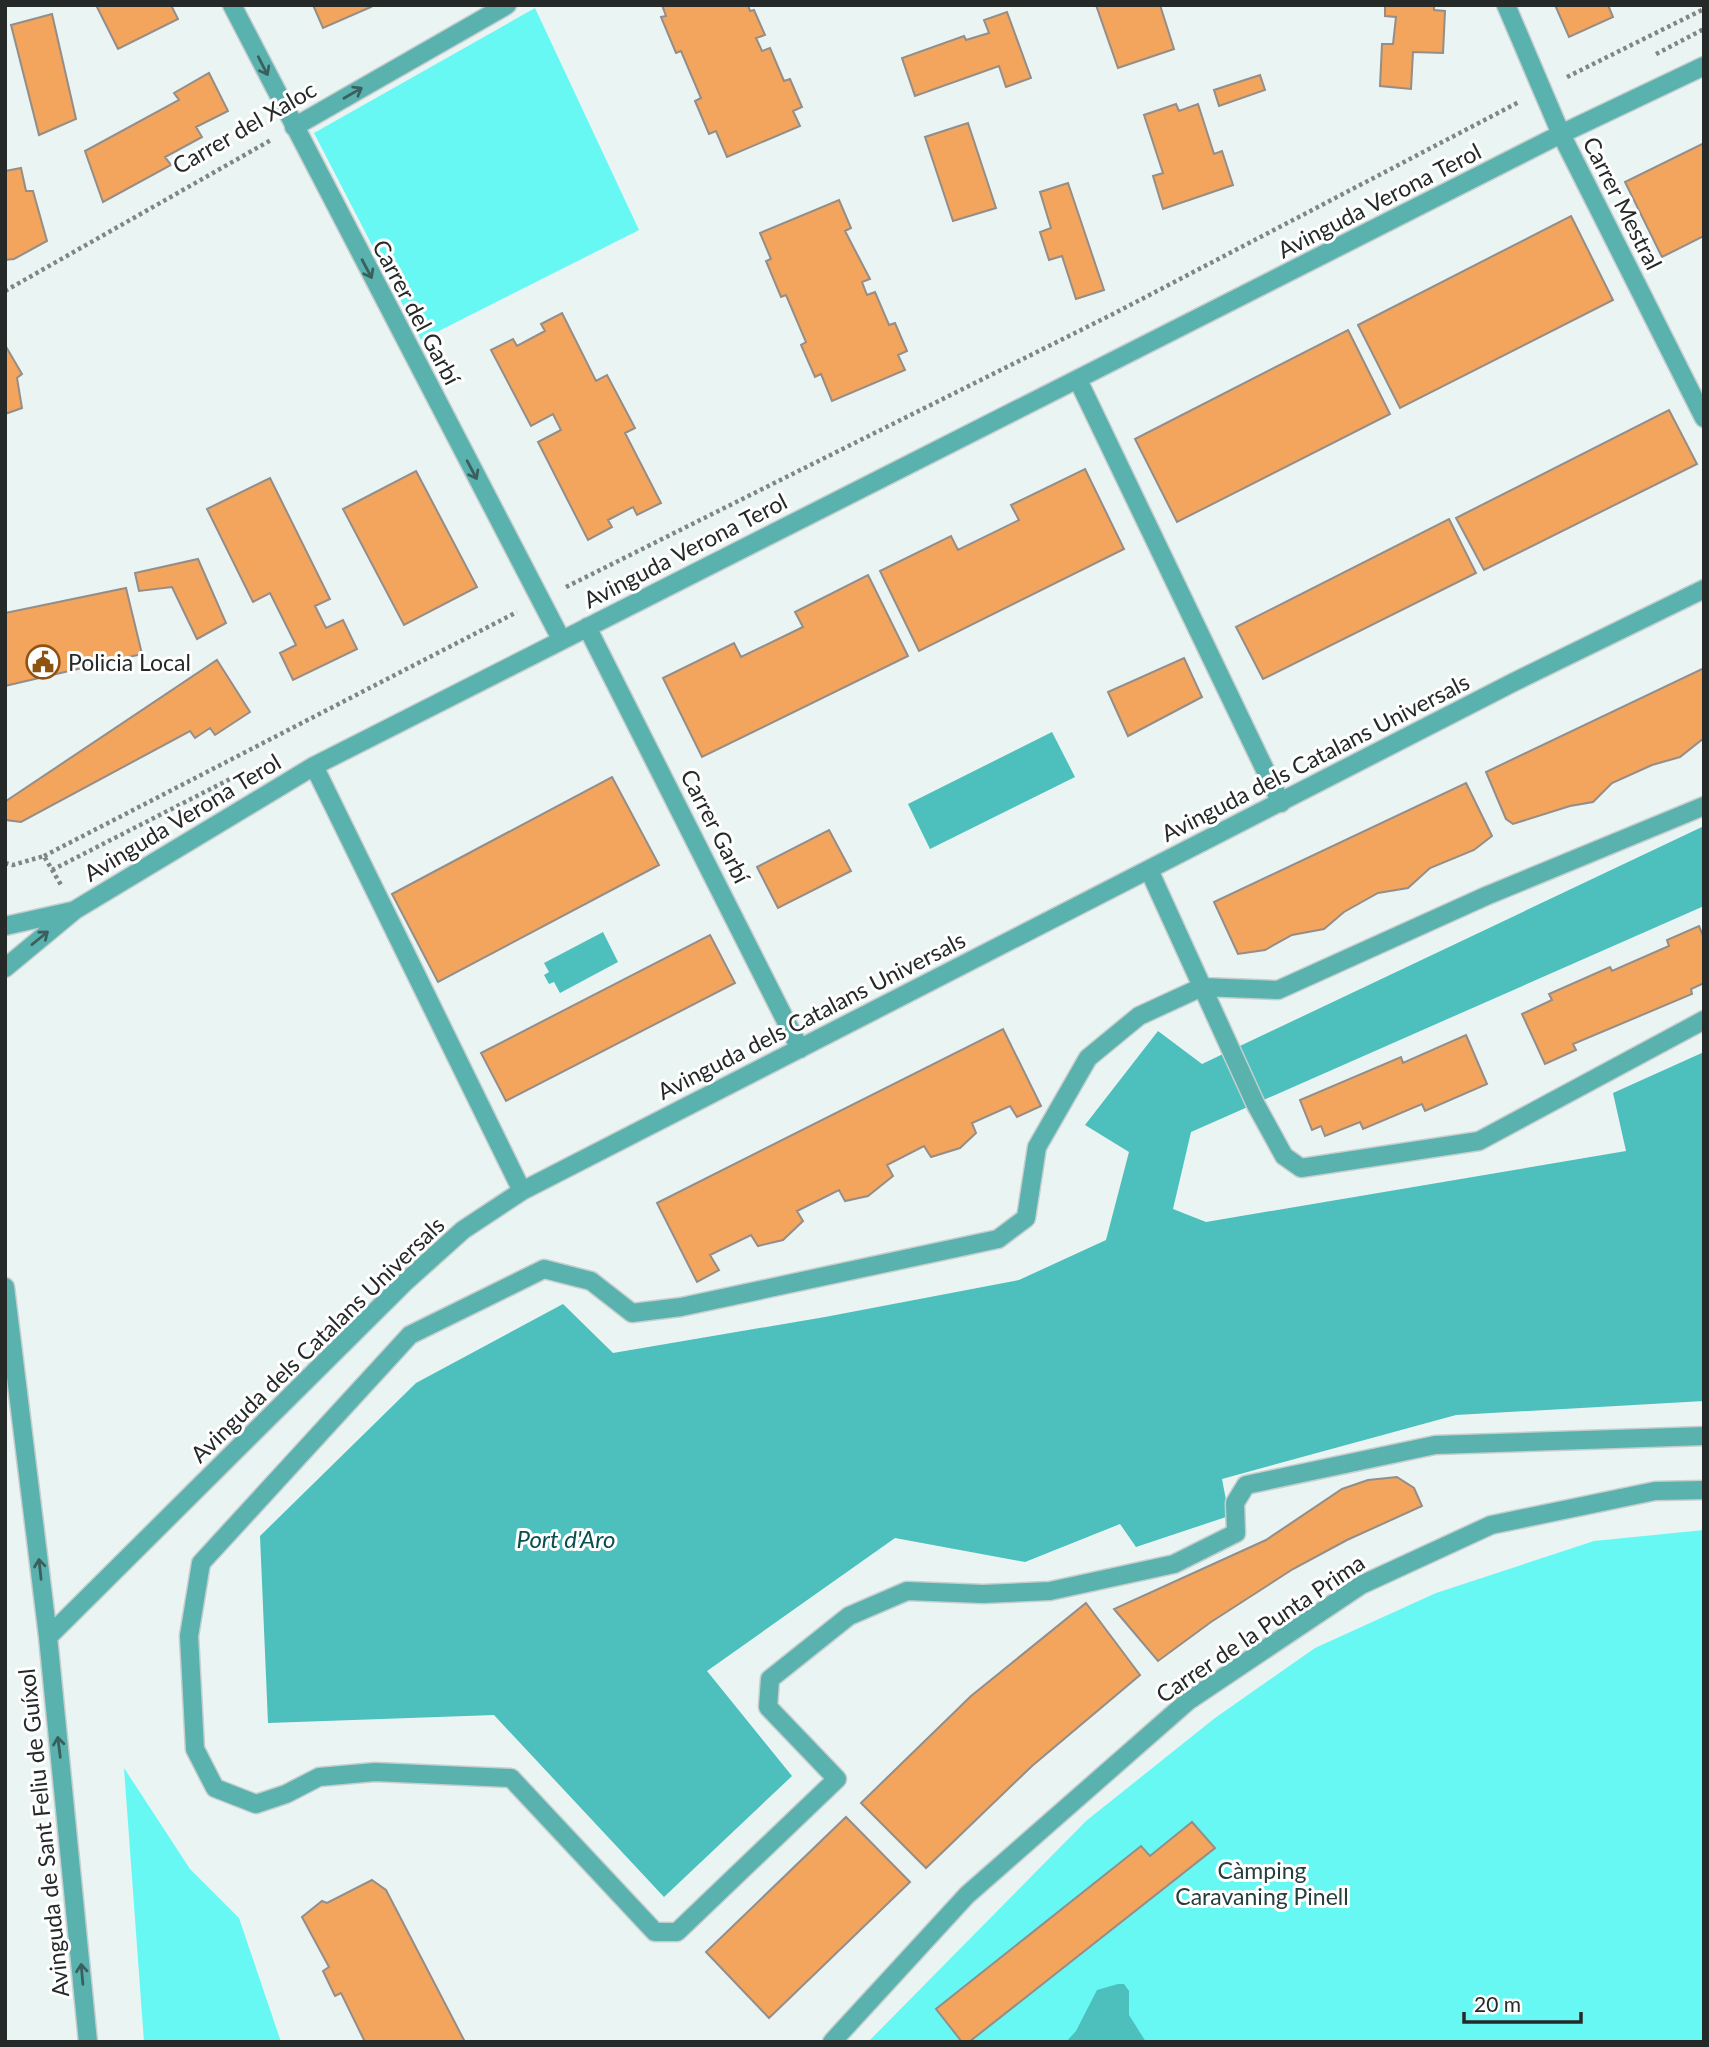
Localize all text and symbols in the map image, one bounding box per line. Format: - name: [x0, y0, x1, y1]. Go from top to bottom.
- one-way arrow: [256, 55, 270, 76]
- street label: Carrer del Xaloc: [167, 75, 321, 179]
- one-way arrow: [342, 86, 362, 100]
- street label: Carrer Mestral: [1578, 132, 1668, 274]
- street label: Avinguda Verona Terol: [1273, 137, 1485, 263]
- street label: Carrer del Garbí: [367, 235, 468, 391]
- one-way arrow: [360, 258, 374, 278]
- one-way arrow: [466, 459, 480, 480]
- street label: Avinguda Verona Terol: [579, 487, 791, 613]
- public building icon: Policia Local: [24, 643, 62, 681]
- place label: Policia Local: [68, 648, 191, 676]
- street label: Avinguda dels Catalans Universals: [1156, 667, 1474, 847]
- street label: Avinguda Verona Terol: [78, 747, 286, 887]
- street label: Carrer Garbí: [675, 764, 757, 889]
- street label: Avinguda dels Catalans Universals: [652, 925, 970, 1105]
- one-way arrow: [30, 931, 48, 946]
- street label: Avinguda dels Catalans Universals: [184, 1210, 450, 1468]
- water label: Port d'Aro: [517, 1524, 615, 1553]
- street label: Carrer de la Punta Prima: [1151, 1548, 1369, 1708]
- one-way arrow: [34, 1558, 47, 1581]
- street label: Avinguda de Sant Feliu de Guíxol: [12, 1667, 74, 1999]
- one-way arrow: [52, 1737, 65, 1759]
- park label: Càmping Caravaning Pinell: [1175, 1856, 1349, 1910]
- one-way arrow: [75, 1963, 88, 1986]
- scale bar: [1464, 1980, 1581, 2024]
- text: 20 m: [1474, 1991, 1521, 2016]

